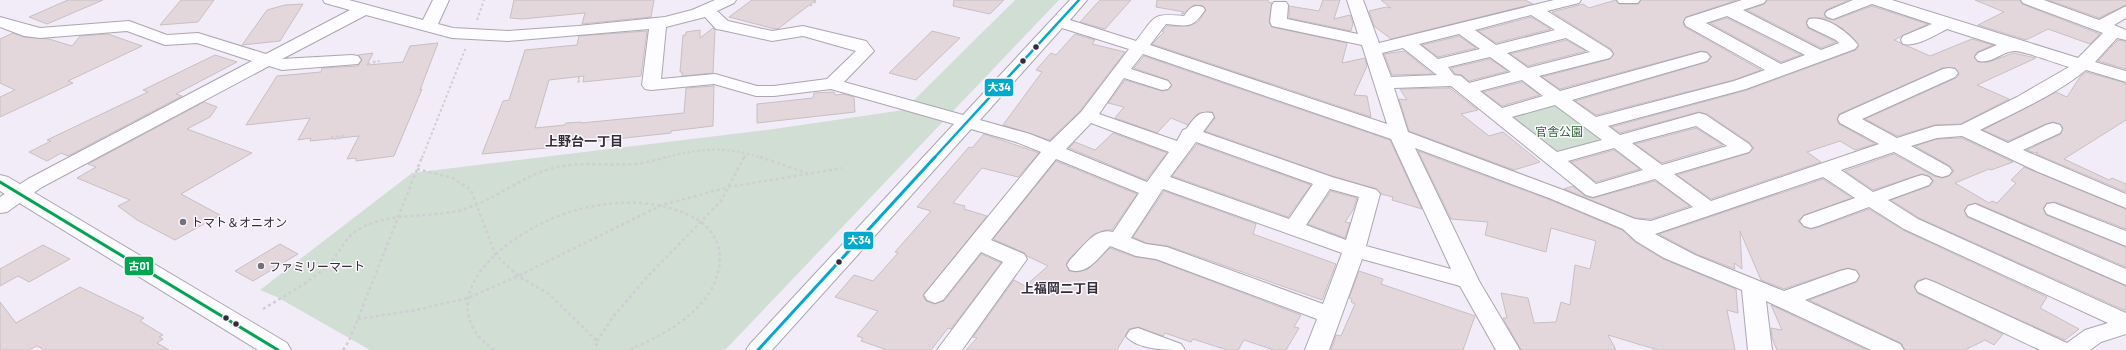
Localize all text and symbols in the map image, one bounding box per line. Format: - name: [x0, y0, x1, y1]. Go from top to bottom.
- unlabelled marker: [1031, 42, 1041, 52]
- unlabelled marker: [1018, 56, 1028, 66]
- line badge: 大34: [984, 78, 1014, 97]
- text: 大34: [987, 80, 1011, 93]
- park label: 官舎公園: [1535, 124, 1583, 138]
- district label: 上野台一丁目: [545, 133, 623, 149]
- place label: トマト＆オニオン: [191, 215, 287, 229]
- marker: トマト＆オニオン: [178, 217, 188, 227]
- line badge: 大34: [843, 231, 874, 250]
- text: 大34: [847, 233, 871, 246]
- line badge: 古01: [124, 256, 154, 276]
- unlabelled marker: [834, 257, 844, 267]
- text: 古01: [128, 259, 150, 272]
- place label: ファミリーマート: [269, 259, 365, 273]
- marker: ファミリーマート: [256, 261, 266, 271]
- district label: 上福岡二丁目: [1021, 280, 1099, 296]
- unlabelled marker: [221, 313, 231, 323]
- unlabelled marker: [231, 319, 241, 329]

